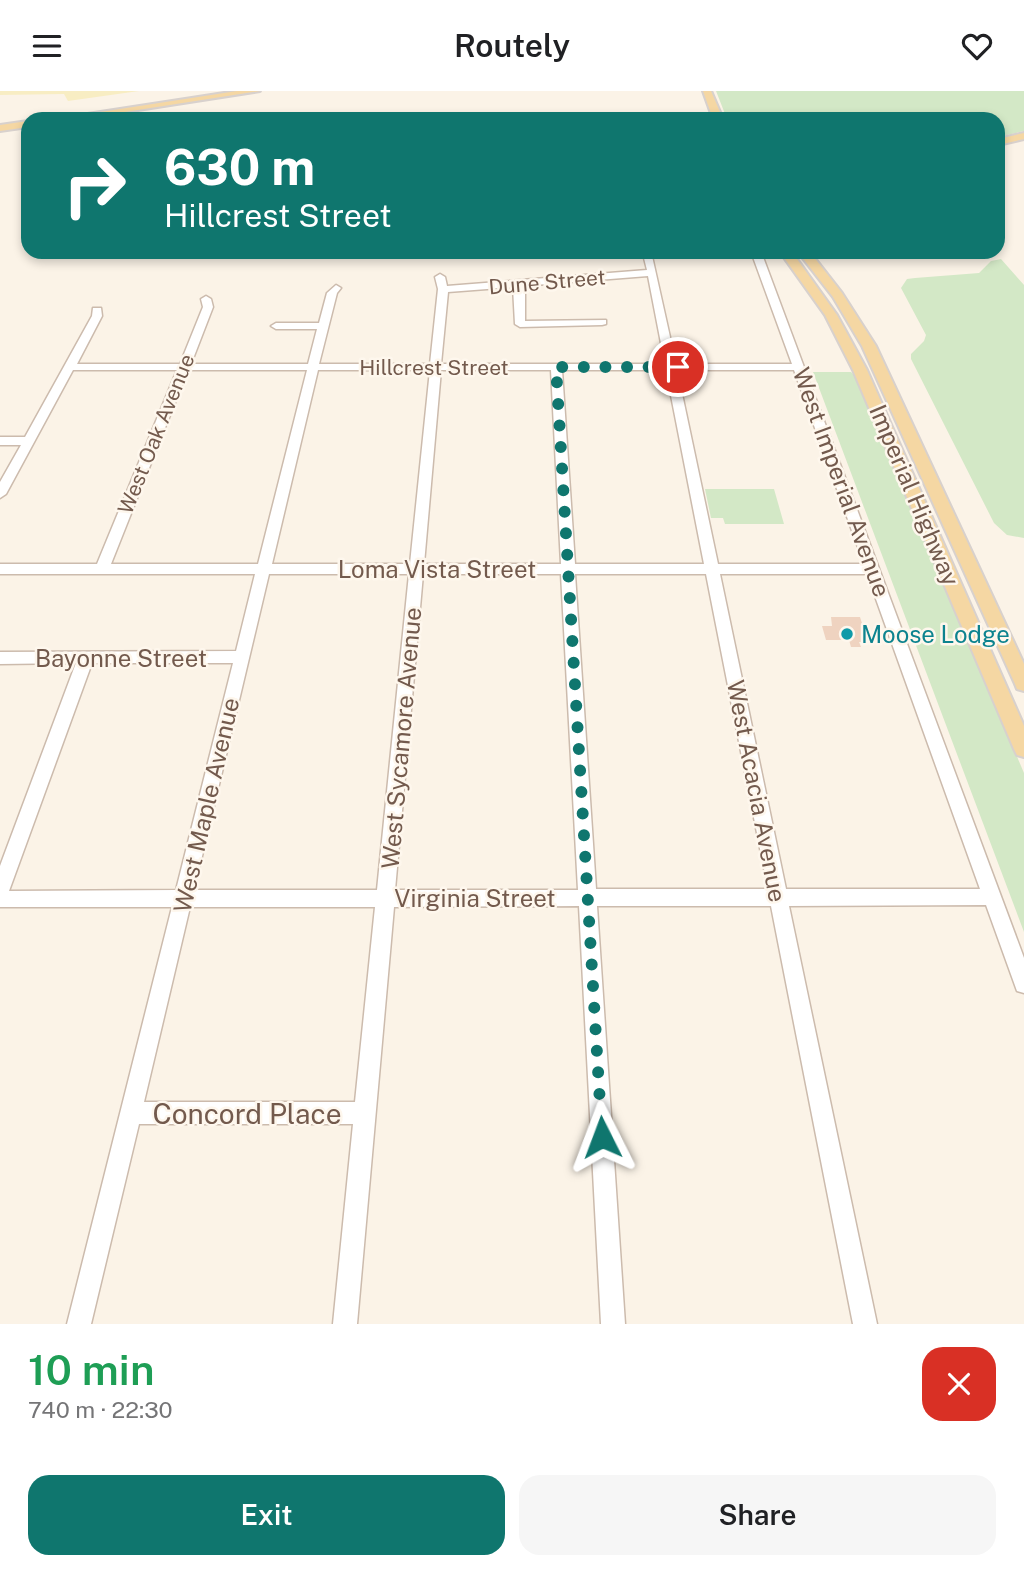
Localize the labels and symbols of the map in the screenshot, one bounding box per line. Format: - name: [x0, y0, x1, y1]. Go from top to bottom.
- street label: Dune Street: [488, 264, 606, 300]
- pin: [648, 337, 708, 397]
- street label: West Oak Avenue: [112, 350, 200, 518]
- street label: Hillcrest Street: [359, 355, 509, 380]
- street label: West Imperial Avenue: [787, 364, 897, 600]
- street label: Imperial Highway: [864, 400, 966, 590]
- street label: Loma Vista Street: [338, 555, 536, 583]
- street label: West Sycamore Avenue: [376, 606, 426, 870]
- place label: Moose Lodge: [861, 620, 1010, 648]
- marker: Moose Lodge: [839, 626, 855, 642]
- street label: Bayonne Street: [35, 644, 207, 672]
- street label: West Acacia Avenue: [722, 678, 792, 904]
- street label: West Maple Avenue: [168, 695, 244, 915]
- street label: Virginia Street: [394, 884, 556, 912]
- street label: Concord Place: [152, 1097, 342, 1130]
- position arrow: [565, 1100, 639, 1174]

